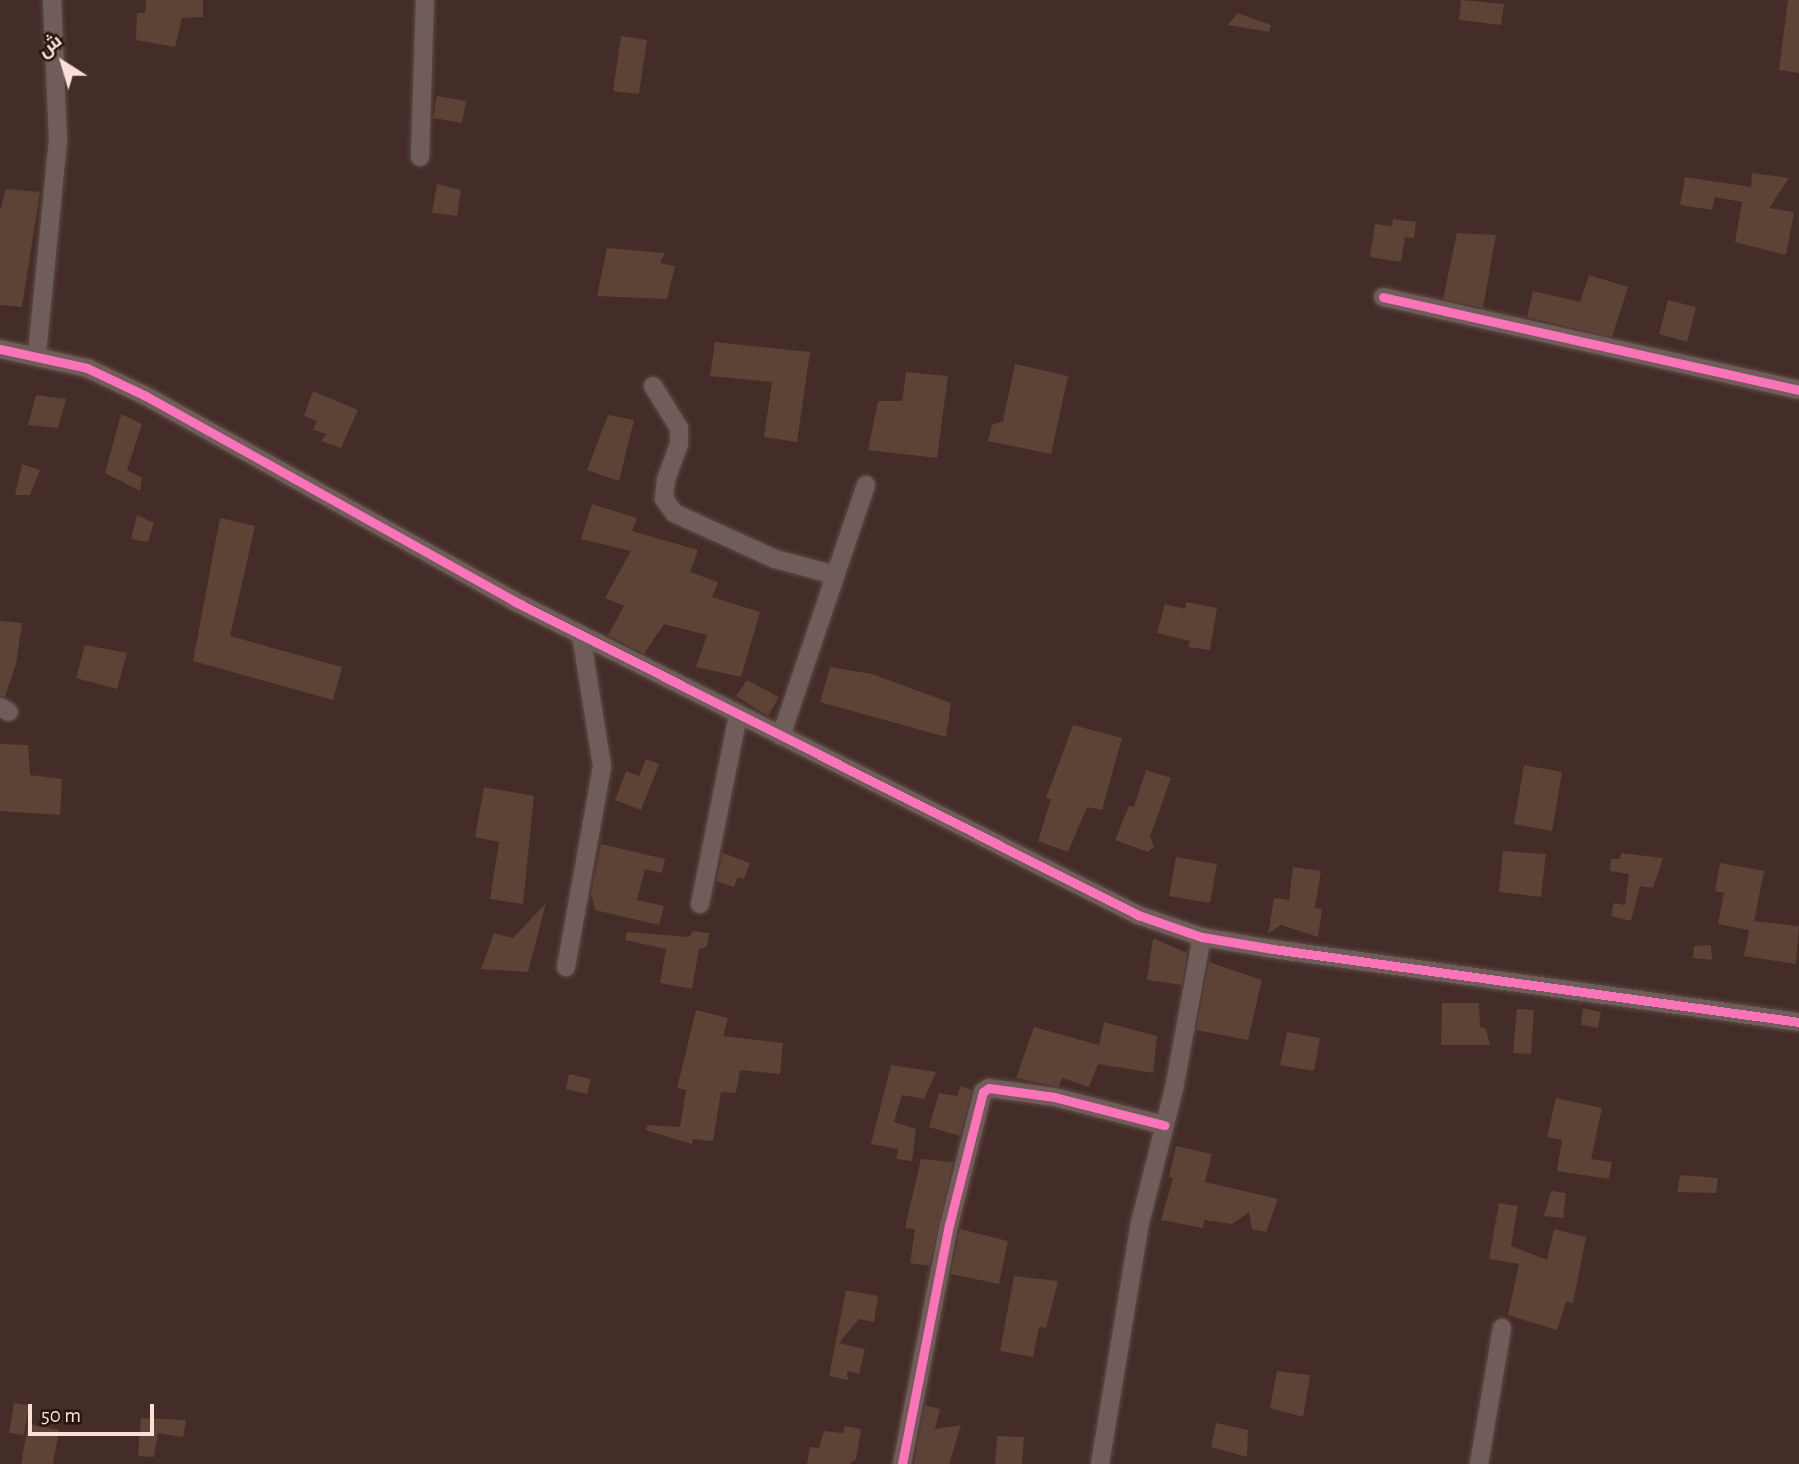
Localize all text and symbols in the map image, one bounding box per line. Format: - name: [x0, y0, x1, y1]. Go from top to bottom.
- north arrow: [28, 28, 98, 98]
- text: ش: [35, 31, 66, 61]
- scale bar: [32, 1390, 158, 1434]
- text: 50 m: [41, 1405, 81, 1426]

